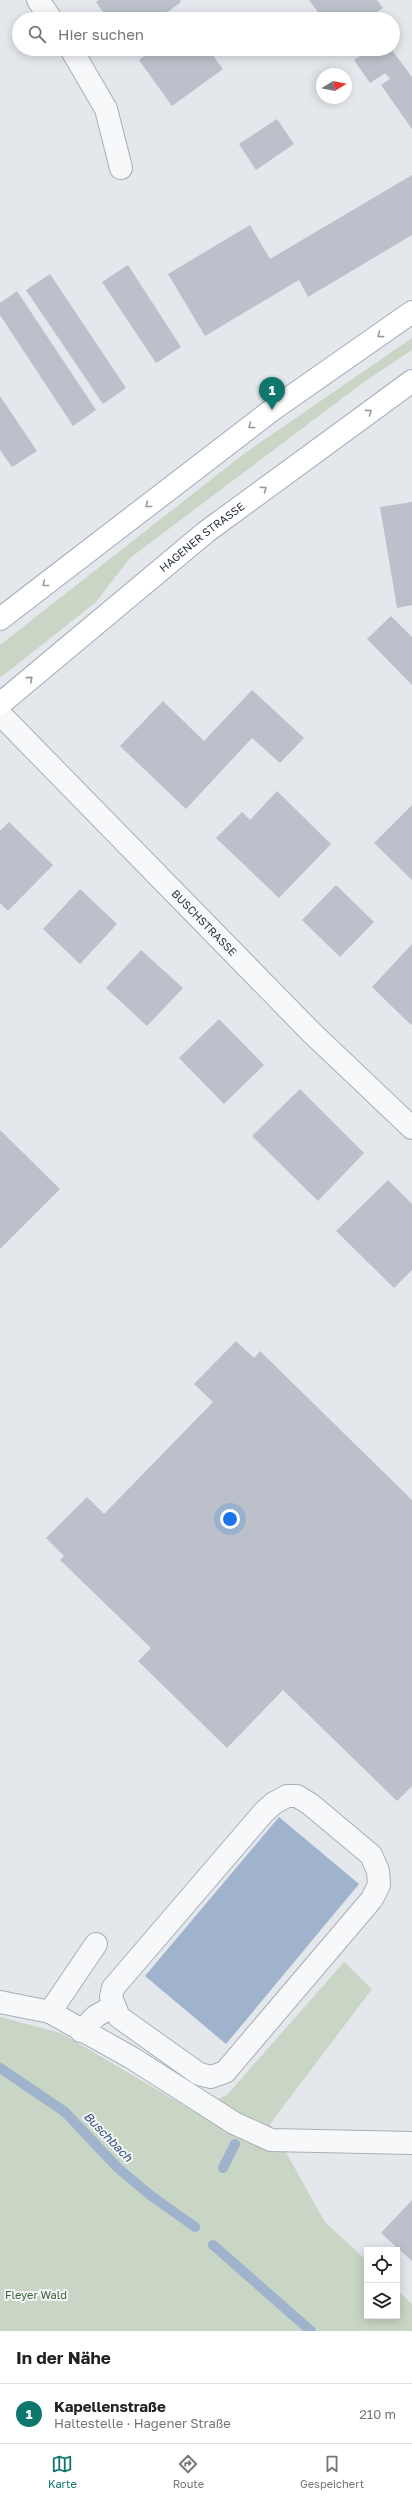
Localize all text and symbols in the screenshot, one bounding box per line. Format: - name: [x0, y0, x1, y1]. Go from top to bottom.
- search box: [12, 12, 400, 56]
- icon: search: [26, 23, 48, 45]
- text: Hier suchen: [58, 25, 144, 43]
- north arrow: [316, 68, 352, 104]
- one-way arrow: [378, 330, 385, 337]
- pin: 1: [259, 377, 285, 410]
- one-way arrow: [364, 410, 371, 417]
- one-way arrow: [249, 421, 256, 428]
- one-way arrow: [259, 487, 266, 494]
- street label: HAGENER STRASSE: [156, 499, 247, 574]
- one-way arrow: [145, 500, 152, 507]
- one-way arrow: [42, 580, 49, 587]
- one-way arrow: [25, 677, 33, 684]
- street label: BUSCHSTRASSE: [169, 887, 240, 958]
- your location: [220, 1509, 240, 1529]
- water label: Buschbach: [81, 2109, 136, 2165]
- map controls: [364, 2247, 400, 2319]
- button: locate: [364, 2247, 400, 2283]
- button: layers: [364, 2283, 400, 2319]
- park label: Fleyer Wald: [5, 2288, 67, 2301]
- text: In der Nähe: [16, 2347, 111, 2368]
- text: Kapellenstraße: [54, 2397, 166, 2415]
- text: 1: [26, 2406, 32, 2422]
- text: 210 m: [359, 2406, 396, 2422]
- text: Haltestelle · Hagener Straße: [54, 2415, 231, 2431]
- tab: Karte: [48, 2453, 77, 2490]
- tab: Route: [173, 2453, 204, 2490]
- tab: Gespeichert: [300, 2453, 364, 2490]

